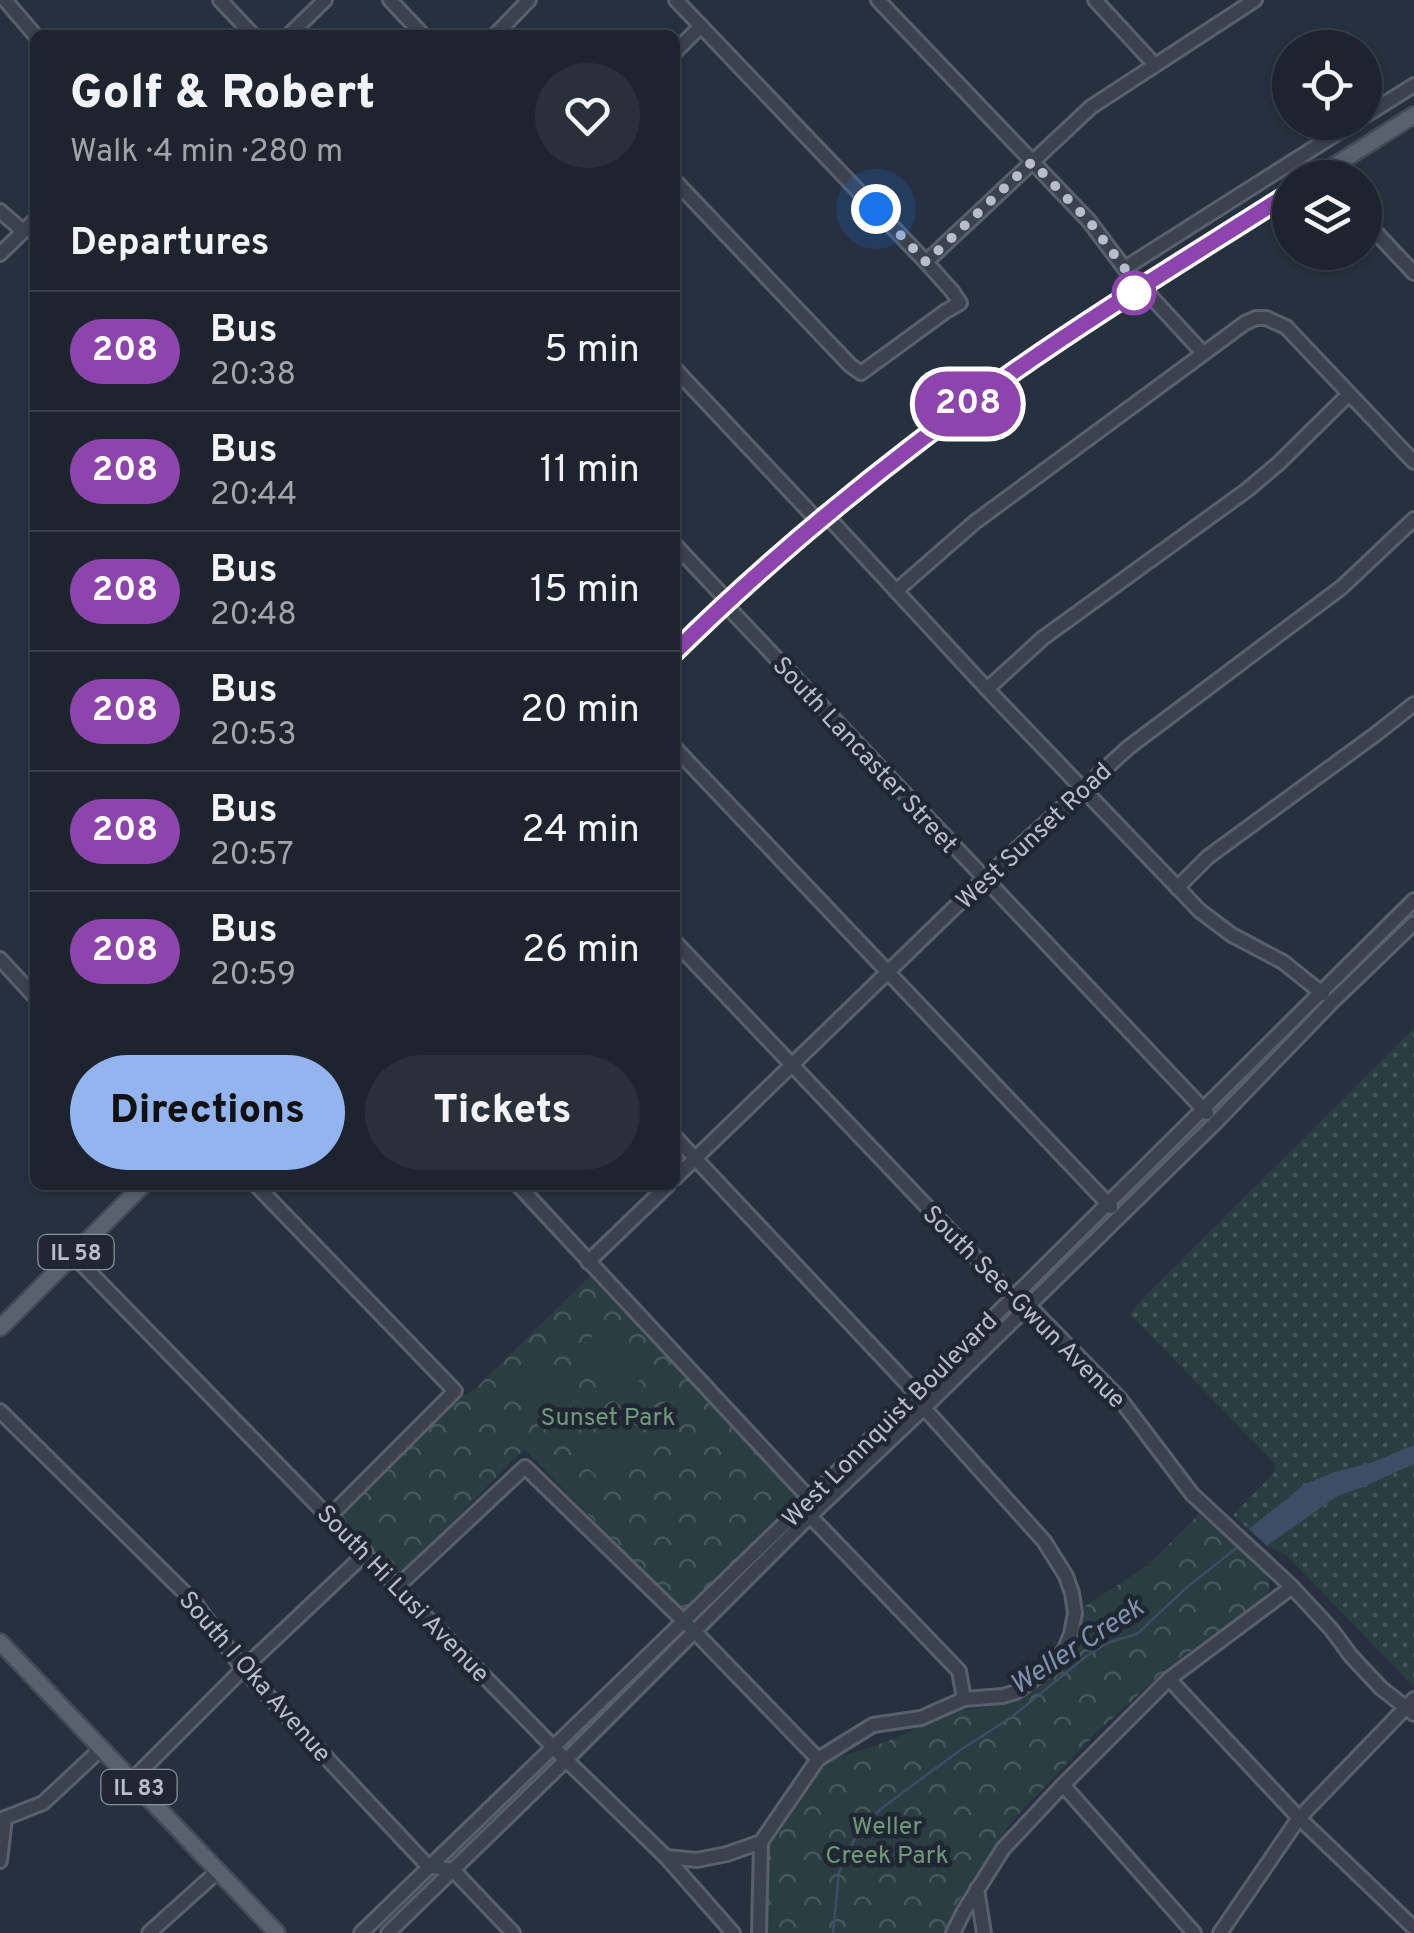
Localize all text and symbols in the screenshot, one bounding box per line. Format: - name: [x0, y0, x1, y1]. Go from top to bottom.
- map controls: [1272, 30, 1382, 270]
- button: locate: [1272, 30, 1382, 140]
- button: heart: [535, 63, 640, 168]
- text: Golf & Robert: [70, 65, 375, 125]
- text: Walk · 4 min · 280 m: [70, 133, 343, 173]
- button: layers: [1272, 160, 1382, 270]
- your location: [851, 184, 901, 234]
- text: Departures: [70, 220, 270, 269]
- unlabelled marker: [1113, 272, 1155, 314]
- text: Bus: [210, 307, 277, 356]
- text: 5 min: [544, 327, 640, 376]
- text: 208: [92, 329, 158, 373]
- text: 20:38: [210, 356, 296, 396]
- line badge: 208: [910, 372, 1026, 436]
- text: 208: [935, 382, 1001, 426]
- text: Bus: [210, 427, 277, 476]
- text: 11 min: [539, 447, 640, 496]
- text: 208: [92, 449, 158, 493]
- text: 20:44: [210, 476, 297, 516]
- text: Bus: [210, 547, 277, 596]
- text: 15 min: [530, 567, 640, 616]
- text: 208: [92, 569, 158, 613]
- text: 20:48: [210, 596, 297, 636]
- street label: South Lancaster Street: [764, 651, 963, 861]
- text: Bus: [210, 667, 277, 716]
- text: 20 min: [520, 687, 640, 736]
- text: 208: [92, 689, 158, 733]
- text: 20:53: [210, 716, 296, 756]
- street label: West Sunset Road: [950, 757, 1120, 918]
- text: Bus: [210, 787, 277, 836]
- text: 24 min: [521, 807, 640, 856]
- text: 208: [92, 809, 158, 853]
- text: 20:57: [210, 836, 294, 876]
- text: Bus: [210, 907, 277, 956]
- text: 26 min: [522, 927, 640, 976]
- text: 208: [92, 929, 158, 973]
- text: 20:59: [210, 956, 296, 996]
- button: Directions: [70, 1055, 345, 1170]
- button: Tickets: [365, 1055, 640, 1170]
- street label: South See-Gwun Avenue: [914, 1200, 1131, 1417]
- road number: IL 58: [38, 1235, 114, 1269]
- street label: West Lonnquist Boulevard: [777, 1307, 1006, 1536]
- park label: Sunset Park: [541, 1403, 675, 1435]
- street label: South Hi Lusi Avenue: [308, 1499, 495, 1691]
- street label: South I Oka Avenue: [171, 1586, 337, 1770]
- water label: Weller Creek: [1004, 1590, 1152, 1704]
- road number: IL 83: [102, 1770, 176, 1804]
- park label: Weller Creek Park: [825, 1812, 949, 1873]

